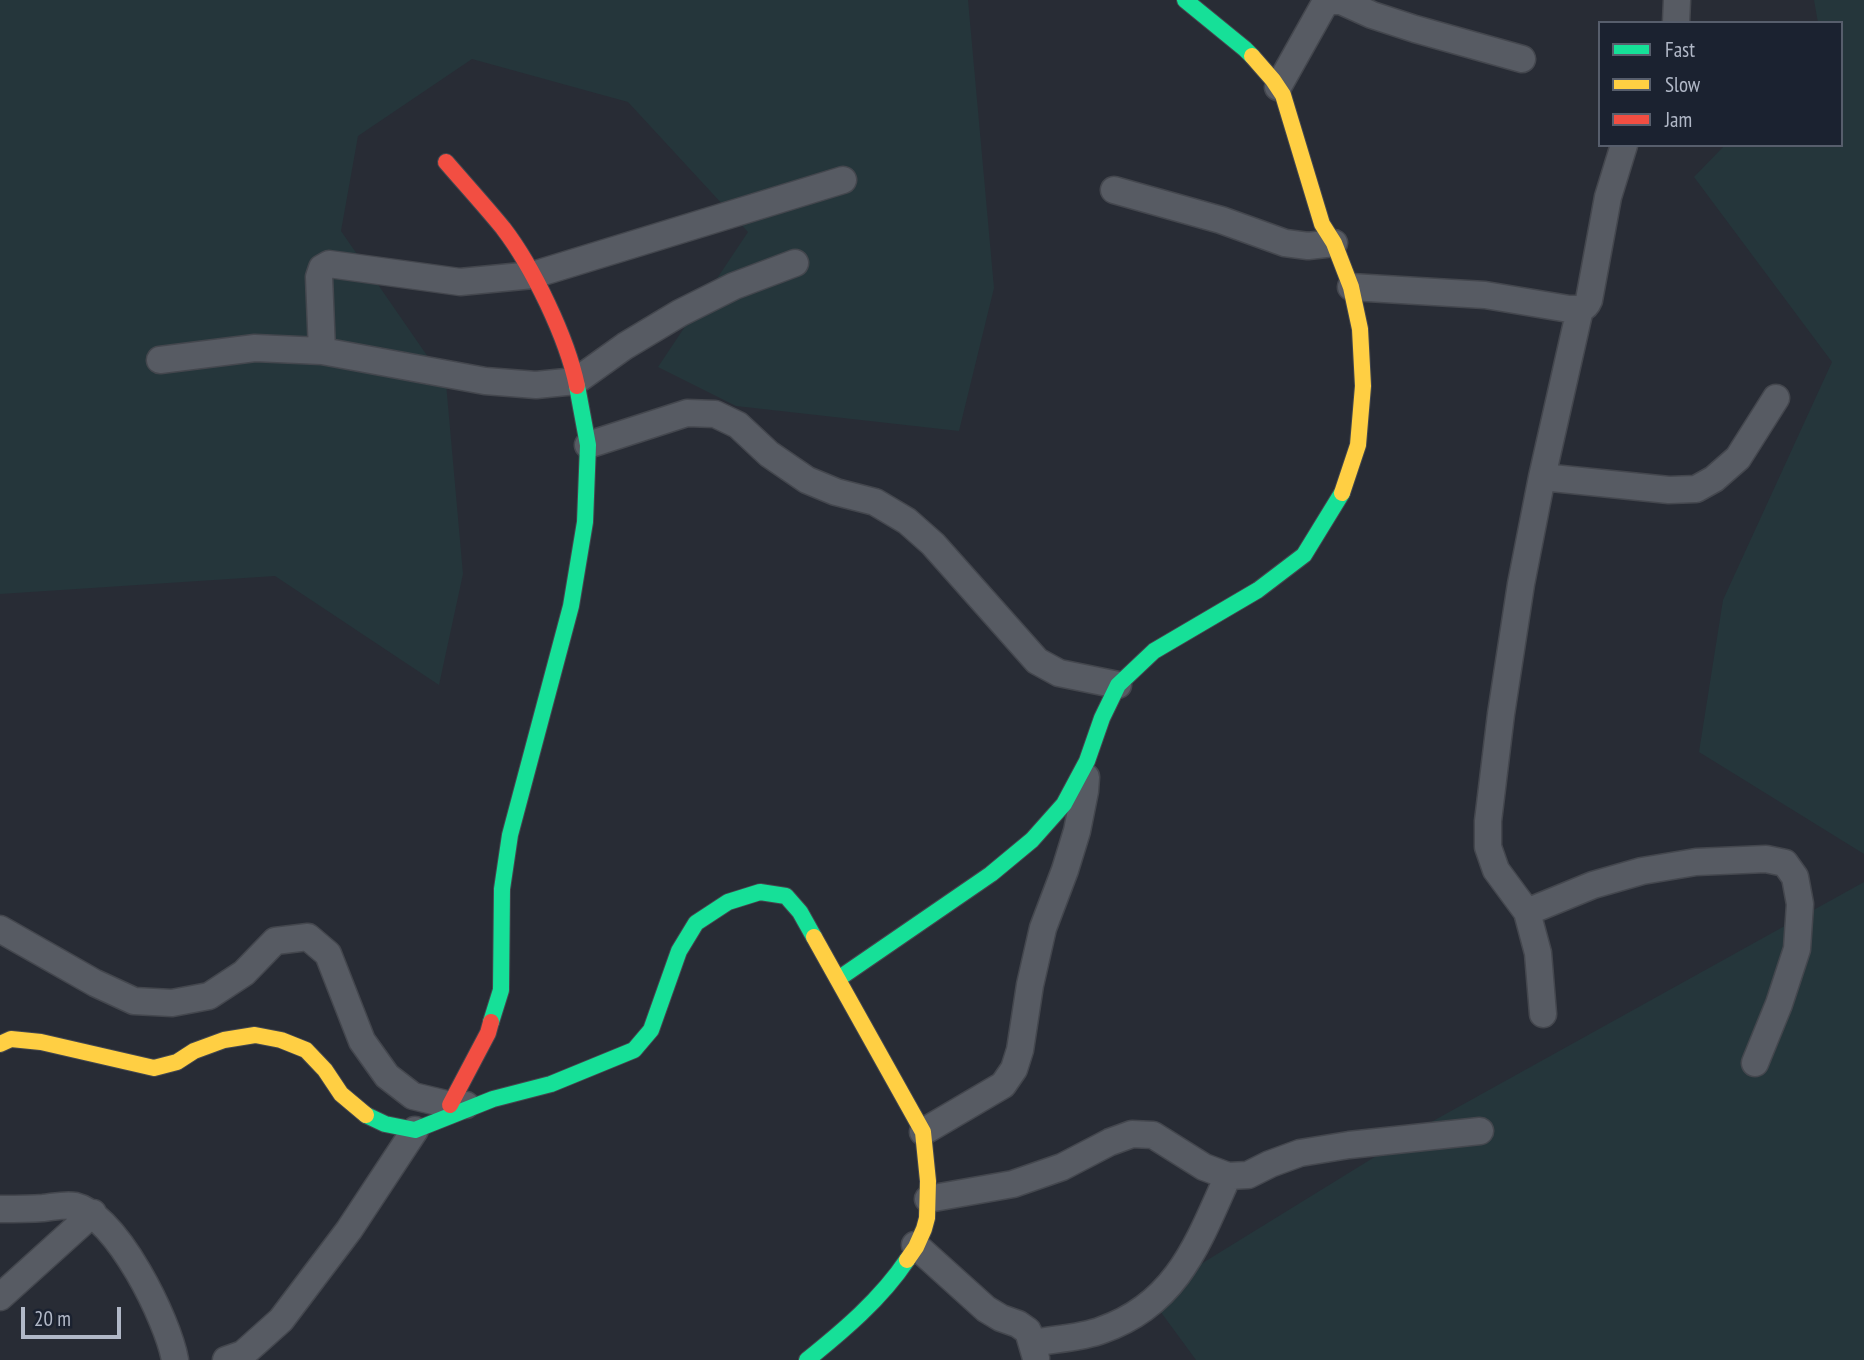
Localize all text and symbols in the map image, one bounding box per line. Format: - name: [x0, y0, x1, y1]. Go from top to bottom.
- legend: [1598, 21, 1843, 147]
- text: Fast: [1665, 36, 1695, 63]
- text: Slow: [1665, 71, 1700, 98]
- text: Jam: [1665, 106, 1692, 133]
- scale bar: [24, 1294, 124, 1338]
- text: 20 m: [34, 1305, 71, 1332]

